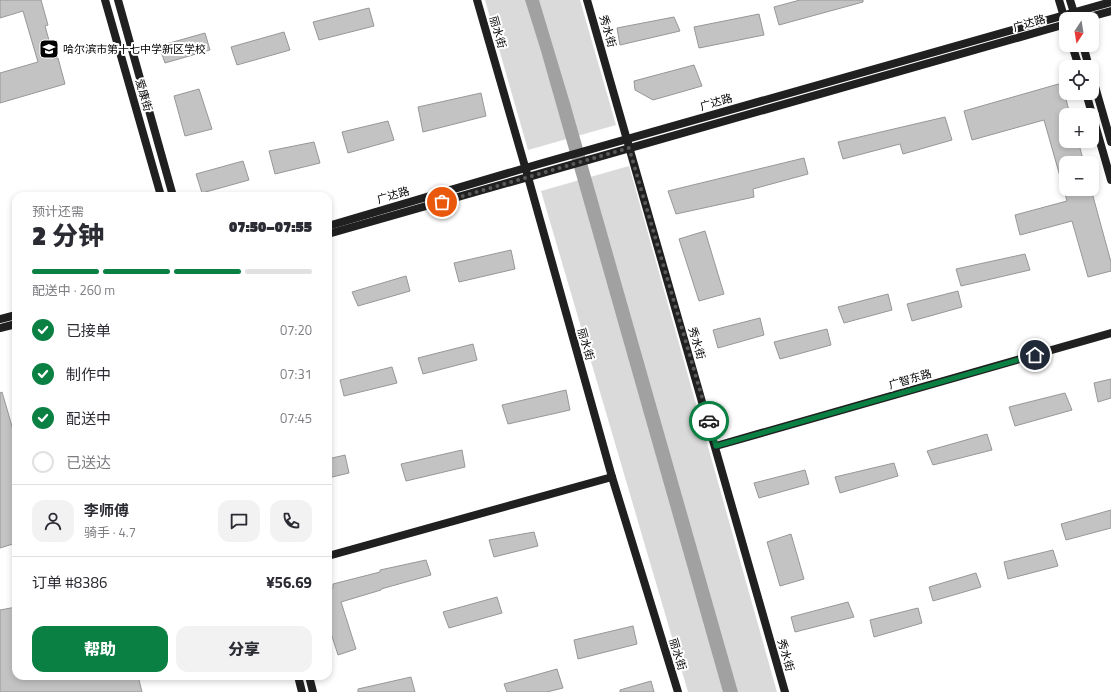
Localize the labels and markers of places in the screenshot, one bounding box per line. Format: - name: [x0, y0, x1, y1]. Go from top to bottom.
- school or university icon: 哈尔滨市第十七中学新区学校: [38, 38, 60, 60]
- place label: 哈尔滨市第十七中学新区学校: [63, 41, 206, 57]
- pin: [425, 185, 459, 219]
- pin: [1018, 338, 1052, 372]

